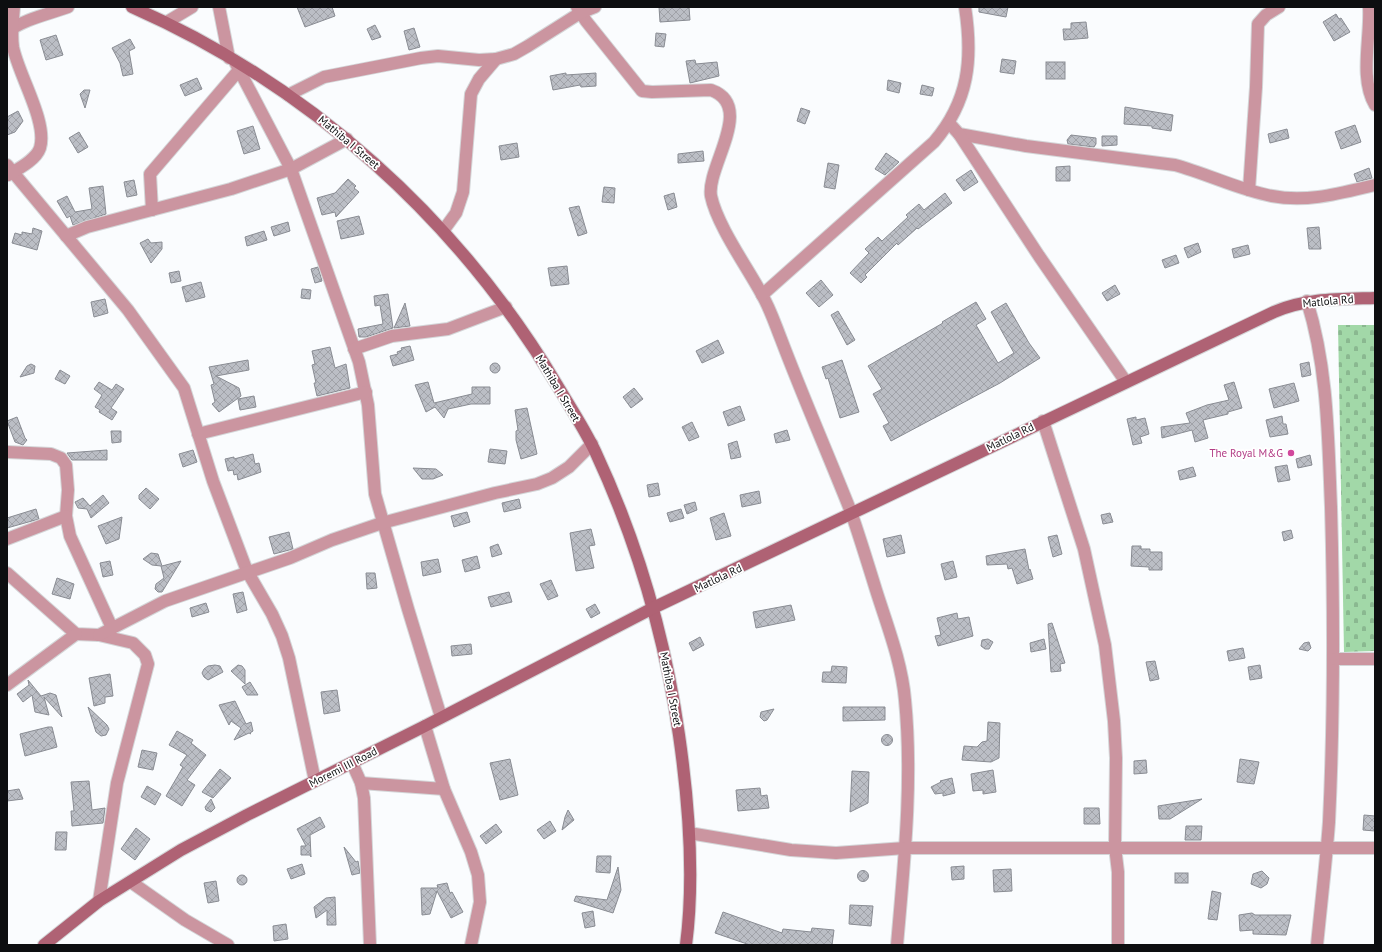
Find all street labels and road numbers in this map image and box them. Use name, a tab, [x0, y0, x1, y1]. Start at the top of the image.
street label: Mathiba I Street	[316, 112, 383, 172]
street label: Matlola Rd	[1302, 292, 1354, 310]
street label: Mathiba I Street	[533, 352, 584, 424]
street label: Matlola Rd	[984, 419, 1036, 454]
street label: Matlola Rd	[692, 561, 744, 595]
street label: Mathiba I Street	[657, 651, 685, 728]
street label: Moremi III Road	[307, 744, 379, 790]

